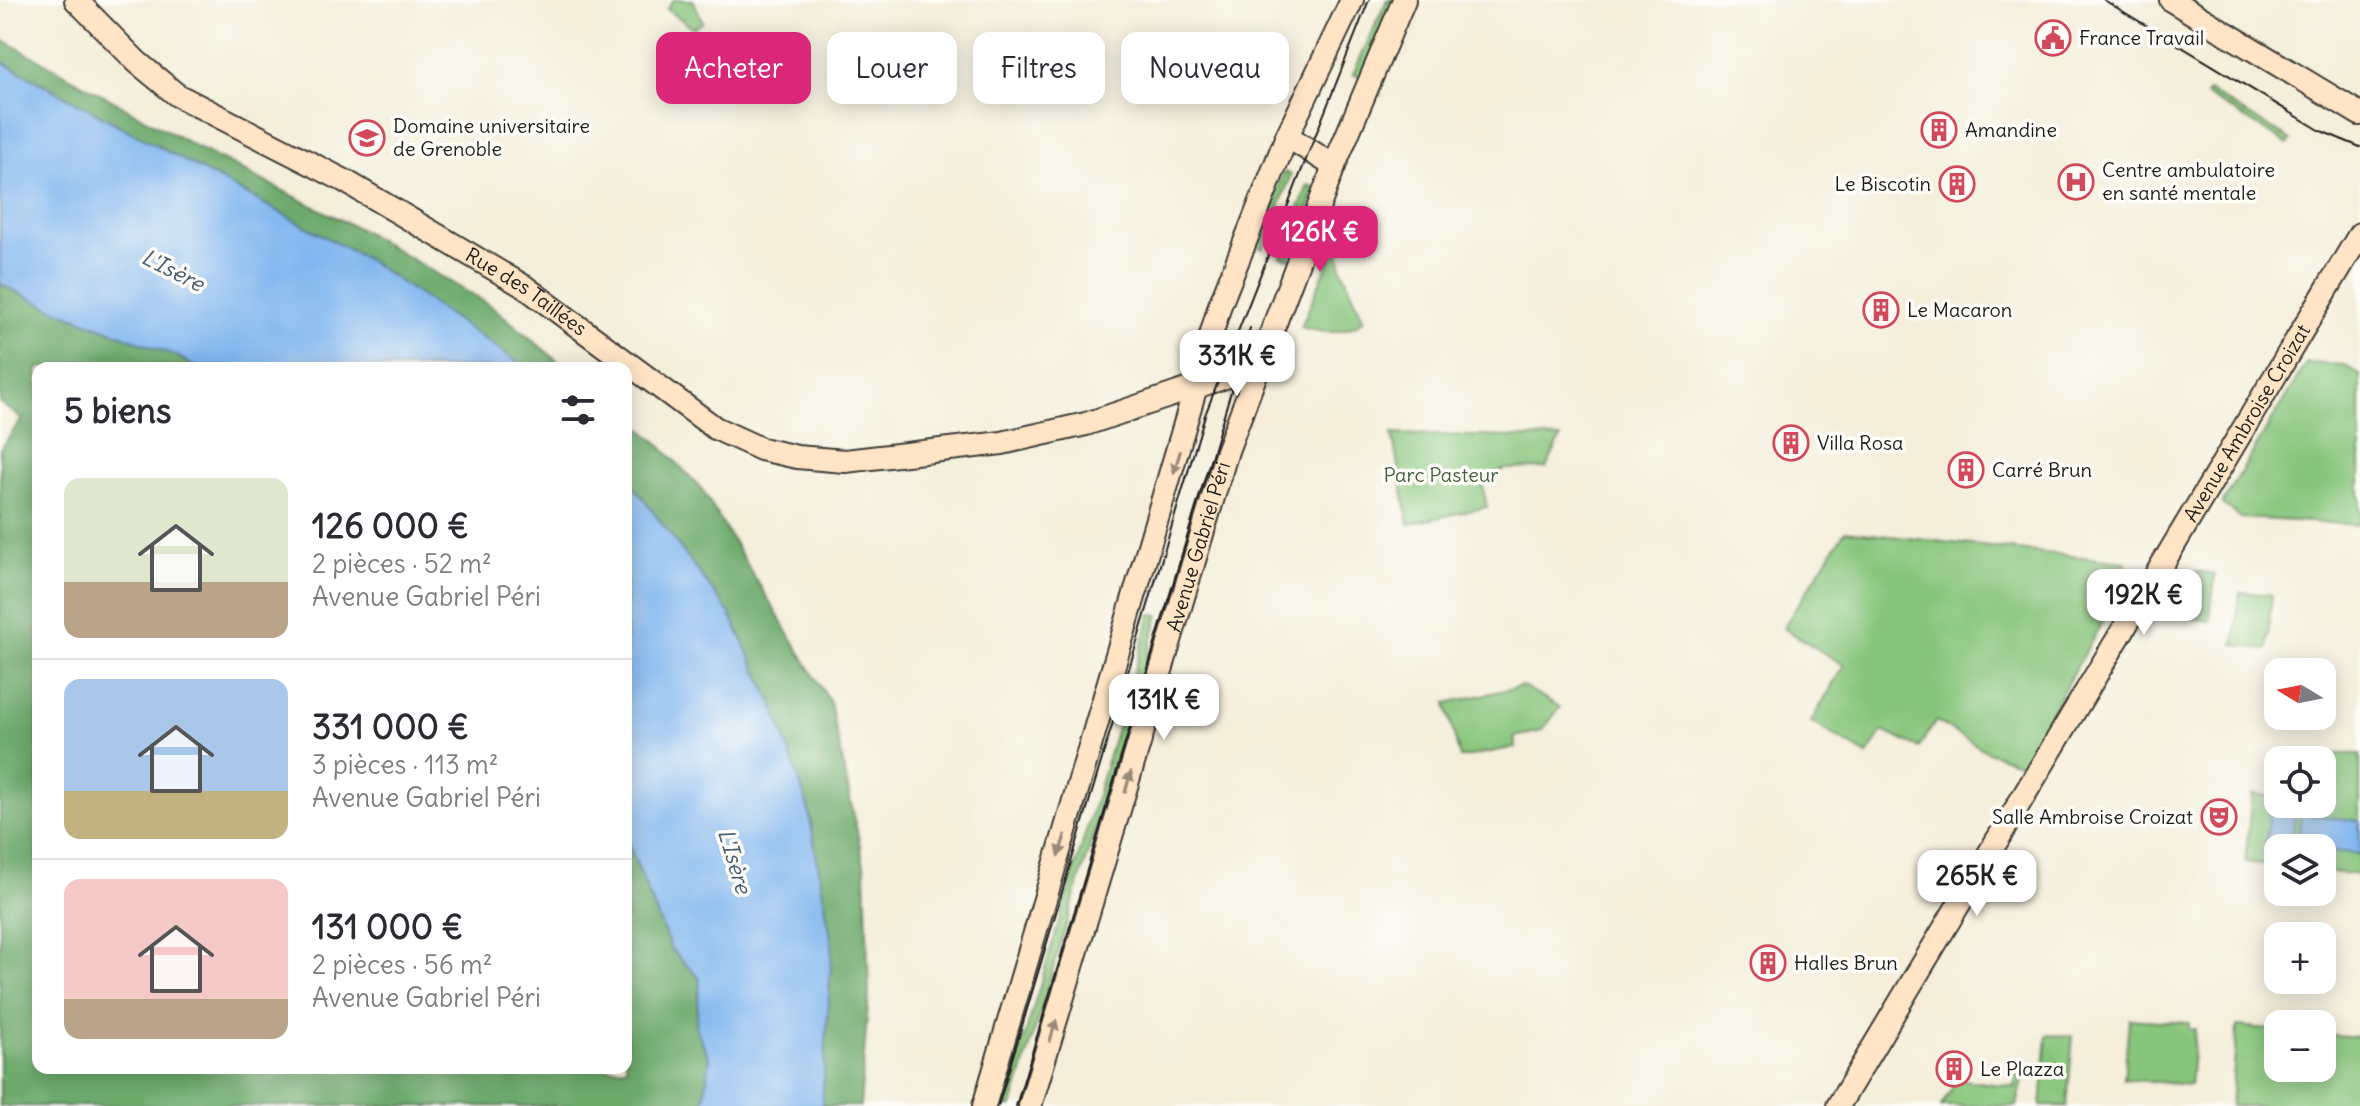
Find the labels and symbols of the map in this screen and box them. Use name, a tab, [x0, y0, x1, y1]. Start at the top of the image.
public building icon: France Travail	[2034, 19, 2072, 57]
place label: France Travail	[2079, 25, 2204, 50]
building icon: Amandine	[1920, 111, 1958, 149]
place label: Domaine universitaire de Grenoble	[393, 113, 590, 161]
place label: Amandine	[1965, 117, 2057, 142]
school or university icon: Domaine universitaire de Grenoble	[348, 119, 386, 157]
place label: Centre ambulatoire en santé mentale	[2102, 157, 2275, 205]
hospital icon: Centre ambulatoire en santé mentale	[2057, 163, 2095, 201]
building icon: Le Biscotin	[1938, 165, 1976, 203]
place label: Le Biscotin	[1835, 171, 1931, 196]
pin: 126K €	[1255, 206, 1385, 274]
street label: Rue des Taillées	[461, 242, 592, 341]
water label: L'Isère	[137, 243, 211, 298]
building icon: Le Macaron	[1862, 291, 1900, 329]
place label: Le Macaron	[1907, 297, 2012, 322]
street label: Avenue Ambroise Croizat	[2178, 319, 2315, 526]
pin: 331K €	[1172, 330, 1302, 398]
building icon: Villa Rosa	[1772, 424, 1810, 462]
place label: Villa Rosa	[1817, 430, 1903, 455]
one-way arrow	[1170, 450, 1183, 474]
building icon: Carré Brun	[1947, 451, 1985, 489]
place label: Carré Brun	[1992, 457, 2092, 482]
street label: Avenue Gabriel Péri	[1160, 459, 1235, 635]
park label: Parc Pasteur	[1383, 462, 1499, 487]
pin: 192K €	[2079, 569, 2209, 637]
north arrow	[2264, 658, 2336, 730]
pin: 131K €	[1099, 674, 1229, 742]
one-way arrow	[1122, 770, 1135, 794]
theatre icon: Salle Ambroise Croizat	[2200, 798, 2238, 836]
place label: Salle Ambroise Croizat	[1992, 804, 2193, 829]
water label: L'Isère	[712, 825, 759, 899]
one-way arrow	[1055, 833, 1068, 857]
pin: 265K €	[1912, 850, 2042, 918]
building icon: Halles Brun	[1749, 944, 1787, 982]
place label: Halles Brun	[1794, 950, 1898, 975]
one-way arrow	[1047, 1019, 1060, 1043]
building icon: Le Plazza	[1935, 1050, 1973, 1088]
place label: Le Plazza	[1980, 1056, 2064, 1081]

